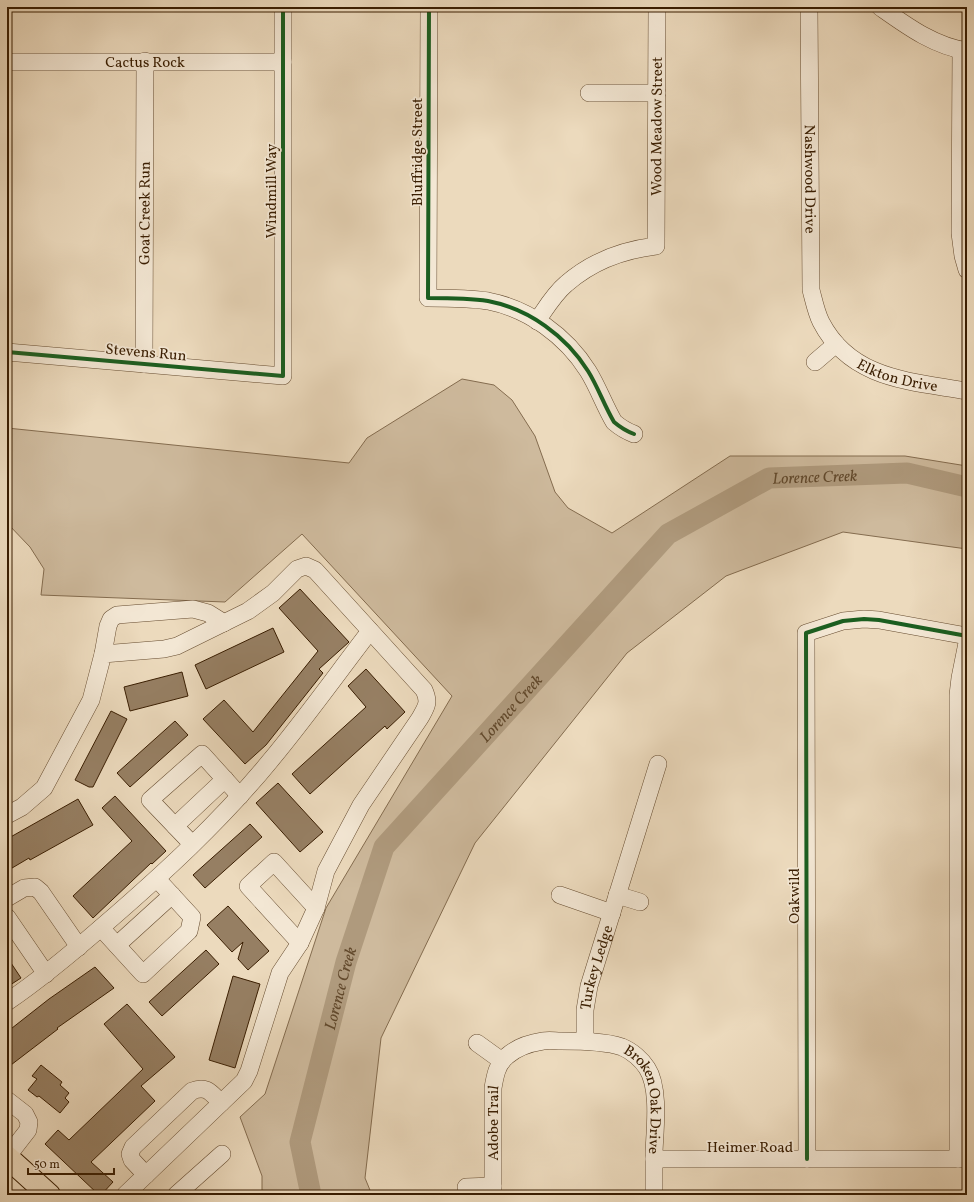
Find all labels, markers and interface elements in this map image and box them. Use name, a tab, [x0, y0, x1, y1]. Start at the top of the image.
street label: Cactus Rock	[105, 53, 185, 74]
street label: Wood Meadow Street	[647, 57, 669, 196]
street label: Bluffridge Street	[408, 98, 429, 206]
street label: Nashwood Drive	[798, 124, 820, 234]
street label: Windmill Way	[262, 144, 283, 238]
street label: Goat Creek Run	[135, 161, 157, 265]
street label: Stevens Run	[104, 339, 187, 368]
street label: Elkton Drive	[852, 355, 939, 398]
water label: Lorence Creek	[772, 466, 858, 491]
water label: Lorence Creek	[475, 670, 549, 748]
street label: Oakwild	[785, 868, 806, 924]
street label: Turkey Ledge	[576, 923, 619, 1012]
water label: Lorence Creek	[320, 944, 363, 1033]
street label: Broken Oak Drive	[619, 1041, 665, 1155]
street label: Adobe Trail	[484, 1084, 505, 1161]
street label: Heimer Road	[707, 1138, 793, 1159]
scale bar	[28, 1150, 114, 1176]
text: 50 m	[34, 1157, 60, 1173]

